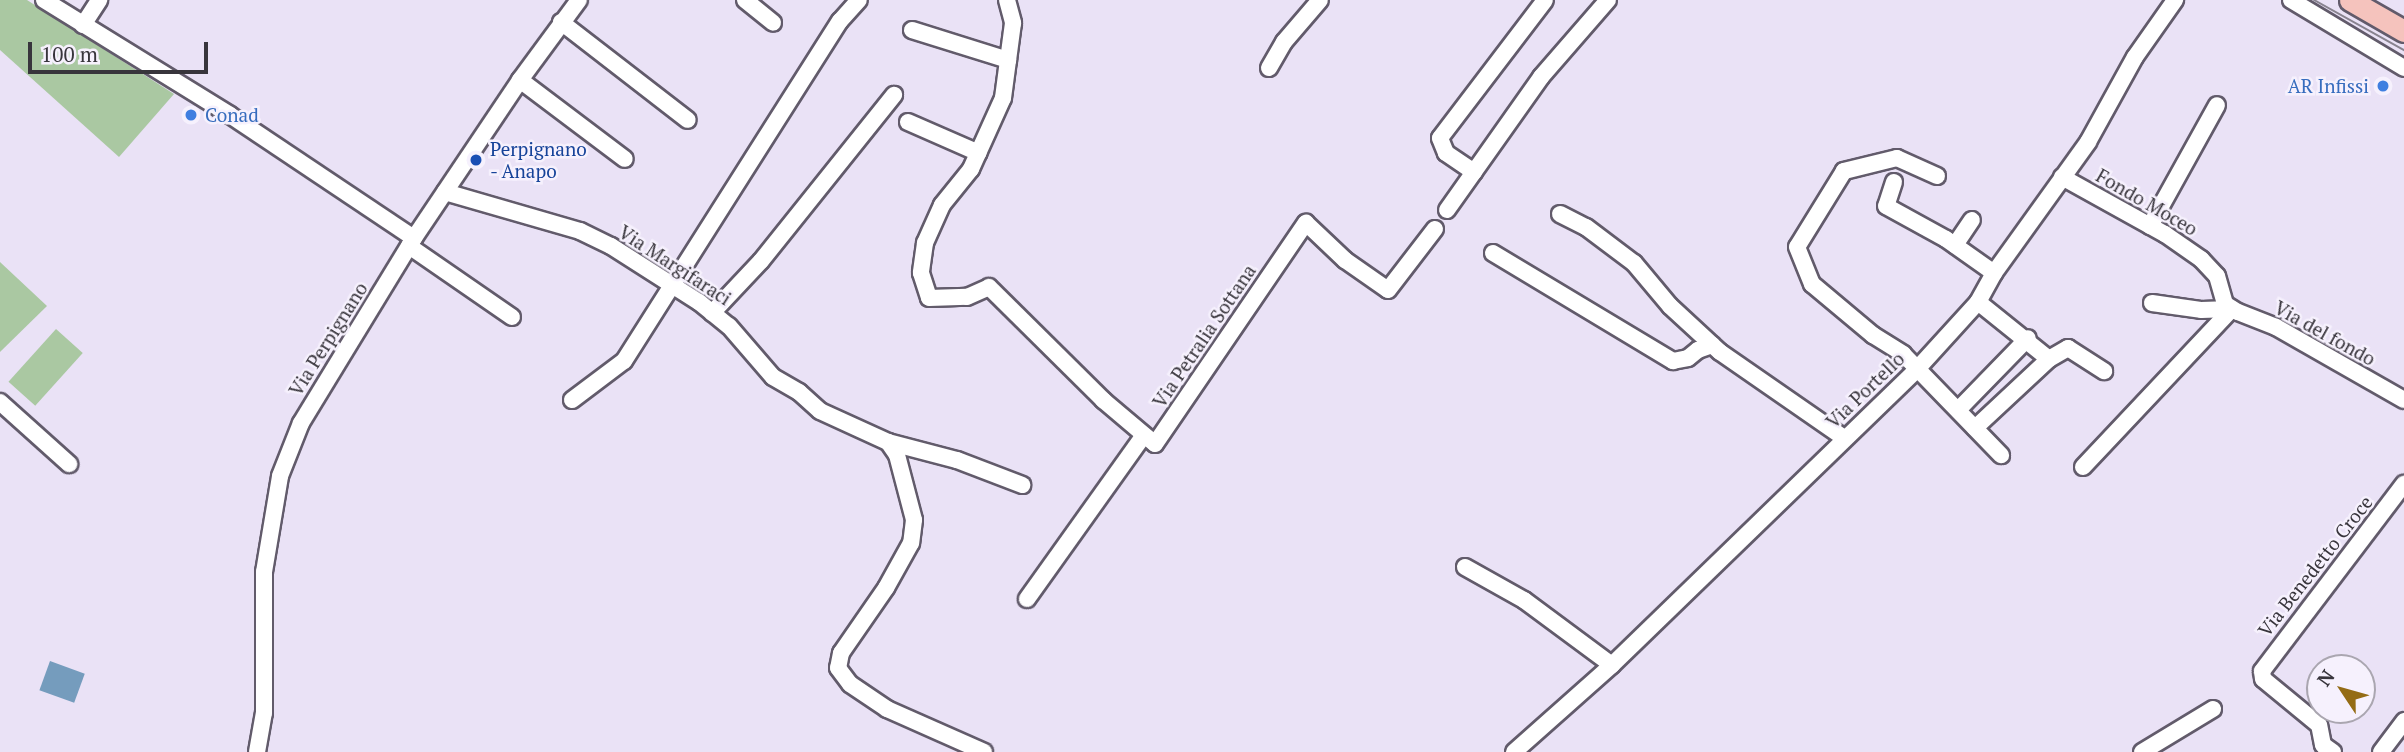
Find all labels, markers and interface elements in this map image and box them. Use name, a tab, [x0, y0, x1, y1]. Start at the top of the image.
scale bar	[32, 28, 212, 72]
text: 100 m	[41, 40, 98, 68]
place label: AR Infissi	[2288, 75, 2369, 97]
marker: AR Infissi	[2375, 78, 2391, 94]
place label: Conad	[205, 104, 259, 126]
marker: Conad	[183, 107, 199, 123]
place label: Perpignano - Anapo	[490, 138, 587, 182]
marker: Perpignano - Anapo	[468, 152, 484, 168]
street label: Fondo Moceo	[2092, 164, 2202, 240]
street label: Via Margifaraci	[614, 220, 736, 310]
street label: Via Petralia Sottana	[1148, 260, 1260, 412]
street label: Via Perpignano	[284, 278, 372, 400]
street label: Via del fondo	[2270, 296, 2380, 370]
street label: Via Portello	[1821, 347, 1909, 433]
street label: Via Benedetto Croce	[2253, 491, 2377, 641]
north arrow	[2306, 654, 2376, 724]
text: N	[2311, 664, 2340, 691]

